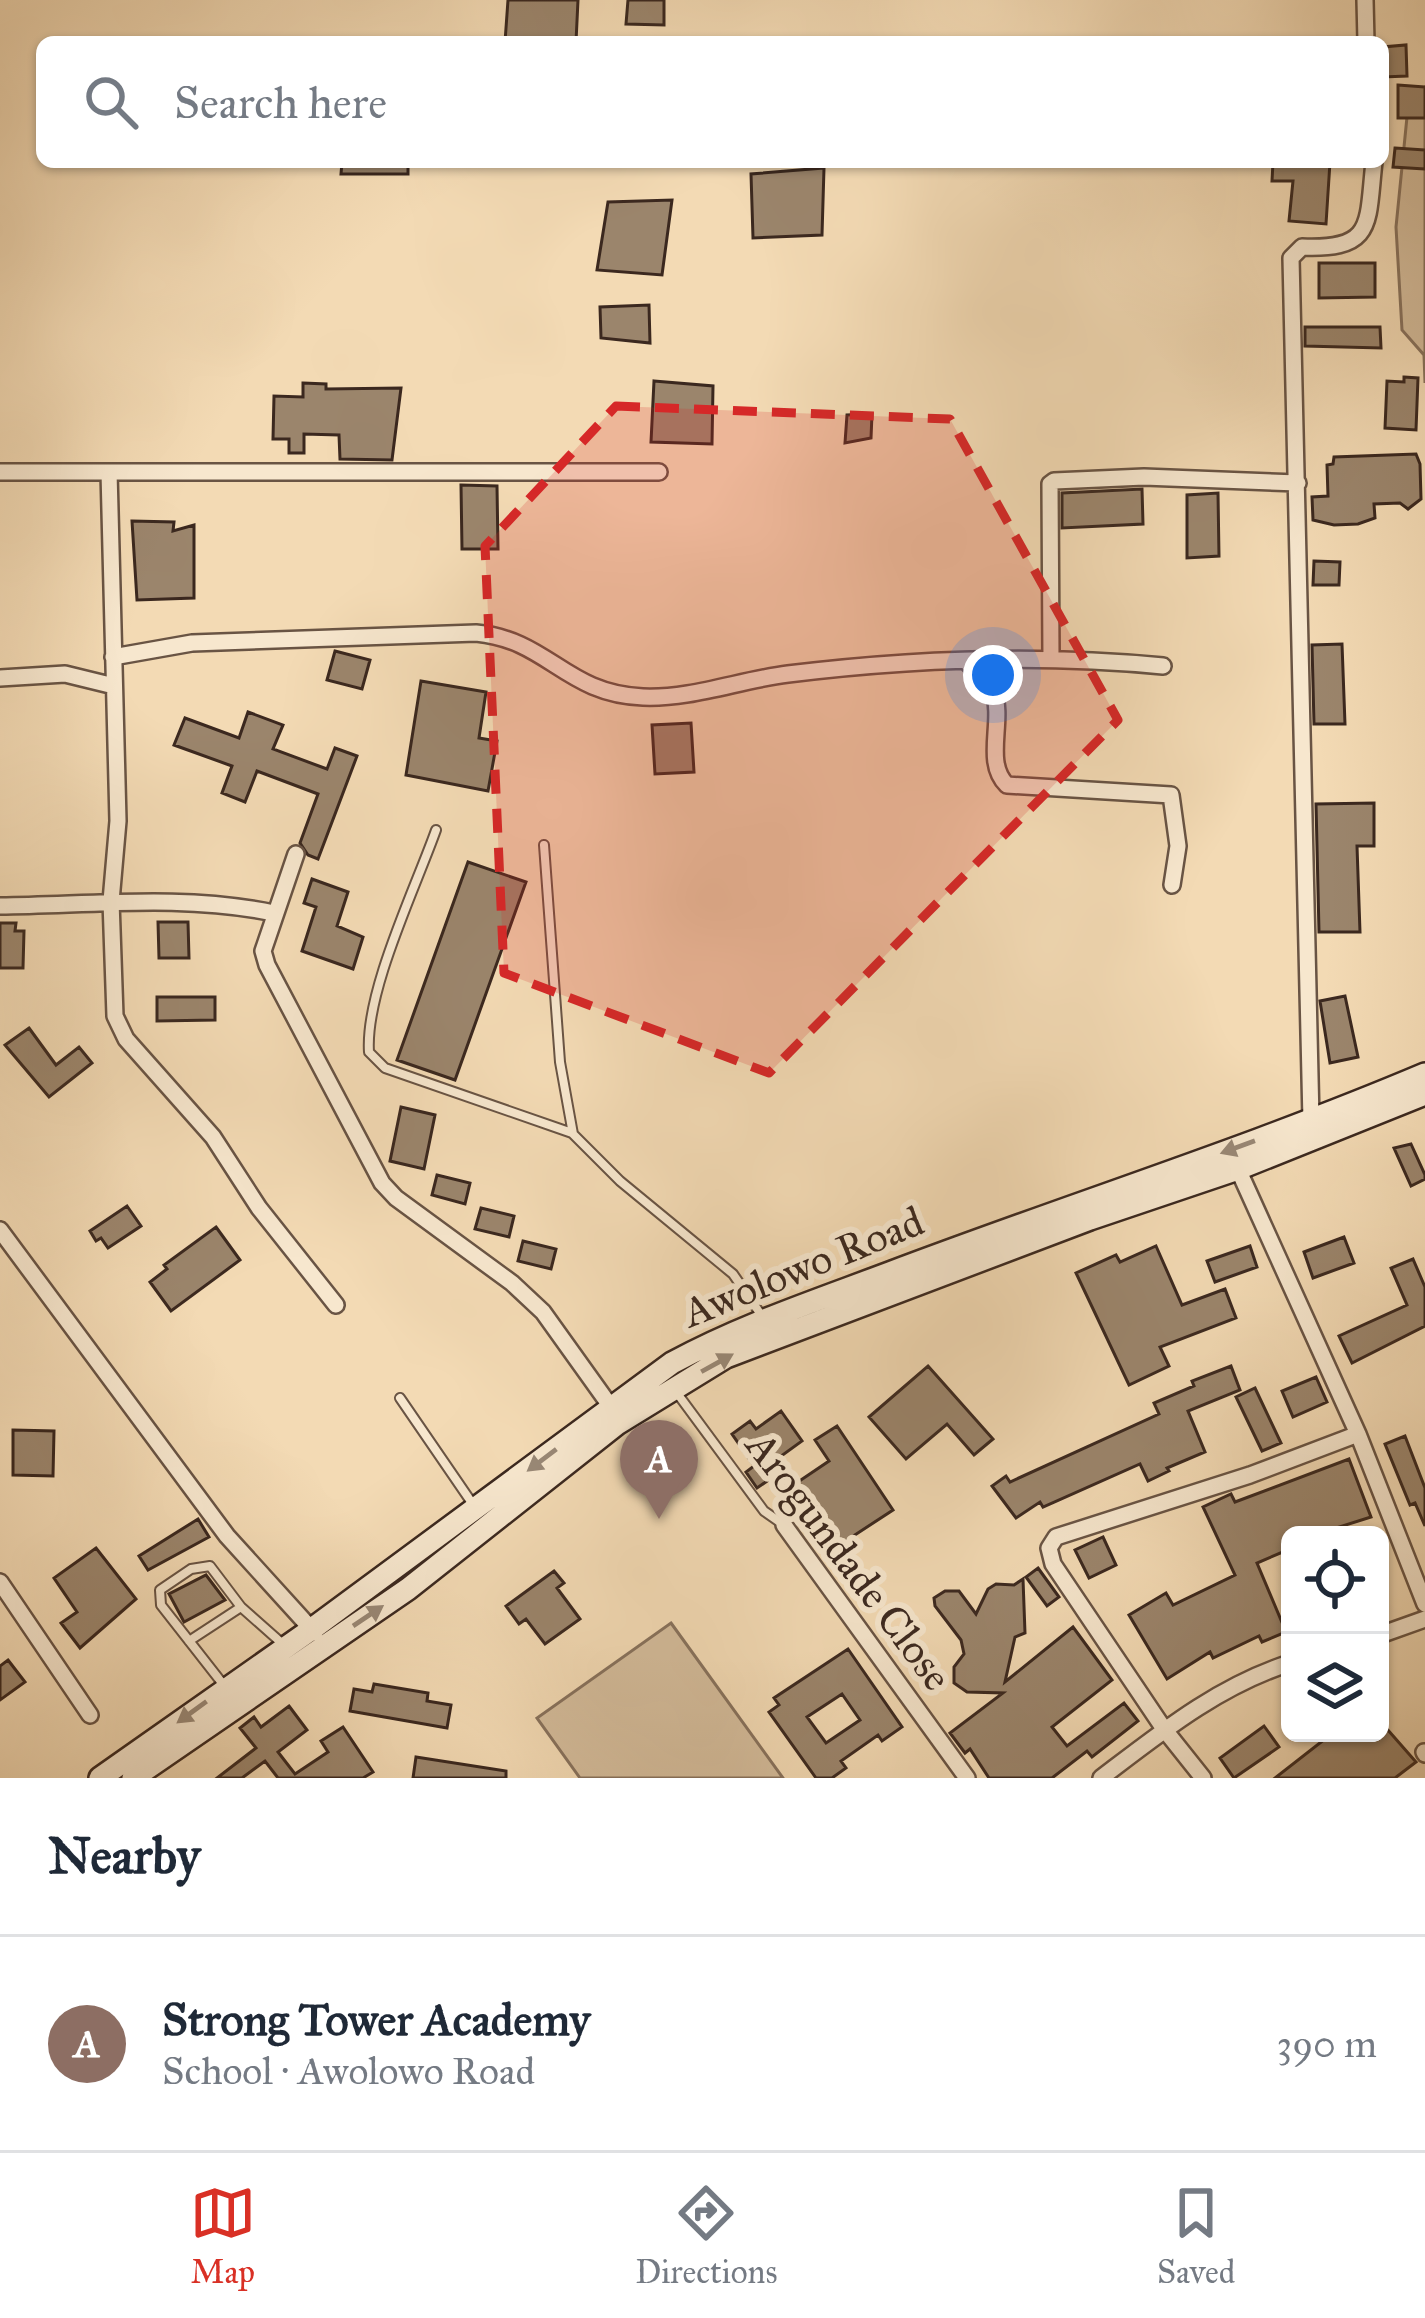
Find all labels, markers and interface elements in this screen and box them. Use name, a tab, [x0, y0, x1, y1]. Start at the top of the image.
search box	[36, 36, 1389, 168]
icon: search	[78, 69, 144, 135]
text: Search here	[174, 75, 387, 130]
your location	[963, 645, 1023, 705]
one-way arrow	[1219, 1139, 1255, 1157]
street label: Awolowo Road	[673, 1195, 931, 1340]
one-way arrow	[699, 1353, 734, 1374]
pin: A	[620, 1420, 698, 1519]
street label: Arogundade Close	[733, 1420, 963, 1701]
one-way arrow	[526, 1447, 558, 1471]
map controls	[1281, 1526, 1389, 1742]
button: locate	[1281, 1526, 1389, 1634]
one-way arrow	[351, 1605, 384, 1628]
button: layers	[1281, 1634, 1389, 1742]
one-way arrow	[176, 1700, 208, 1724]
text: Nearby	[48, 1825, 200, 1887]
text: Strong Tower Academy	[162, 1992, 590, 2047]
text: A	[74, 2020, 100, 2068]
text: 390 m	[1277, 2020, 1377, 2068]
text: School · Awolowo Road	[162, 2047, 535, 2095]
tab: Map	[190, 2180, 256, 2292]
tab: Directions	[635, 2180, 777, 2292]
tab: Saved	[1157, 2180, 1235, 2292]

